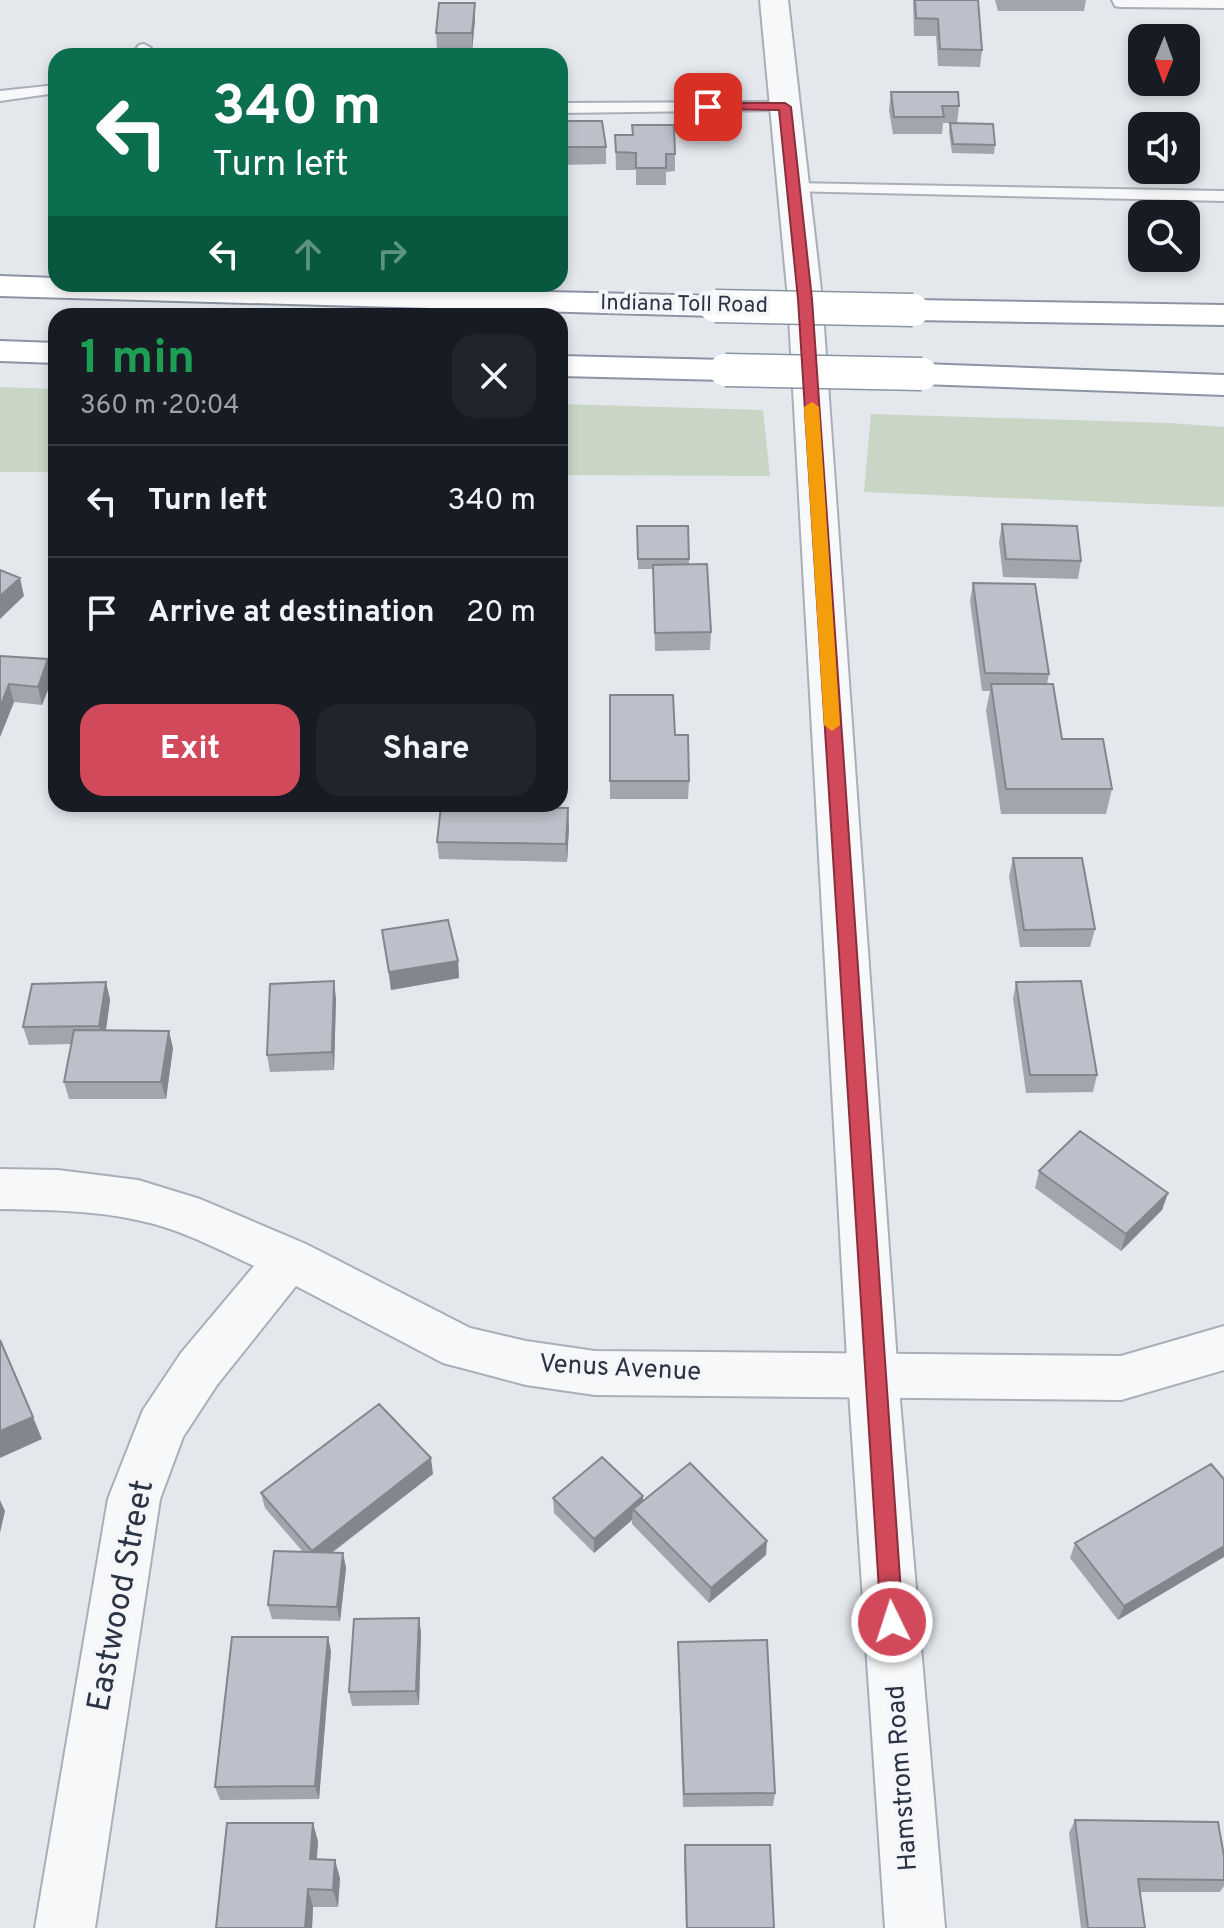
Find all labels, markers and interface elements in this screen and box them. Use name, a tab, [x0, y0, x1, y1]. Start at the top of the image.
north arrow	[1128, 24, 1200, 96]
map controls	[1128, 24, 1200, 272]
pin	[674, 73, 742, 141]
text: 340 m	[212, 74, 381, 144]
icon: left	[80, 80, 184, 184]
icon: arrive	[686, 85, 730, 129]
button: sound	[1128, 112, 1200, 184]
text: Turn left	[212, 143, 349, 189]
button: search	[1128, 200, 1200, 272]
icon: left	[202, 232, 246, 276]
icon: ahead	[286, 232, 330, 276]
icon: right	[370, 232, 414, 276]
street label: Indiana Toll Road	[600, 290, 768, 320]
text: 1 min	[80, 330, 195, 390]
button: close	[452, 334, 536, 418]
text: 360 m · 20:04	[80, 390, 240, 423]
icon: left	[80, 479, 124, 523]
text: Turn left	[148, 483, 268, 520]
text: 340 m	[448, 483, 536, 520]
icon: arrive	[80, 591, 124, 635]
text: Arrive at destination	[148, 595, 434, 632]
text: 20 m	[466, 595, 536, 632]
button: Exit	[80, 704, 300, 796]
button: Share	[316, 704, 536, 796]
street label: Venus Avenue	[538, 1348, 702, 1390]
street label: Eastwood Street	[80, 1477, 164, 1715]
position arrow	[850, 1580, 934, 1664]
street label: Hamstrom Road	[880, 1684, 926, 1872]

